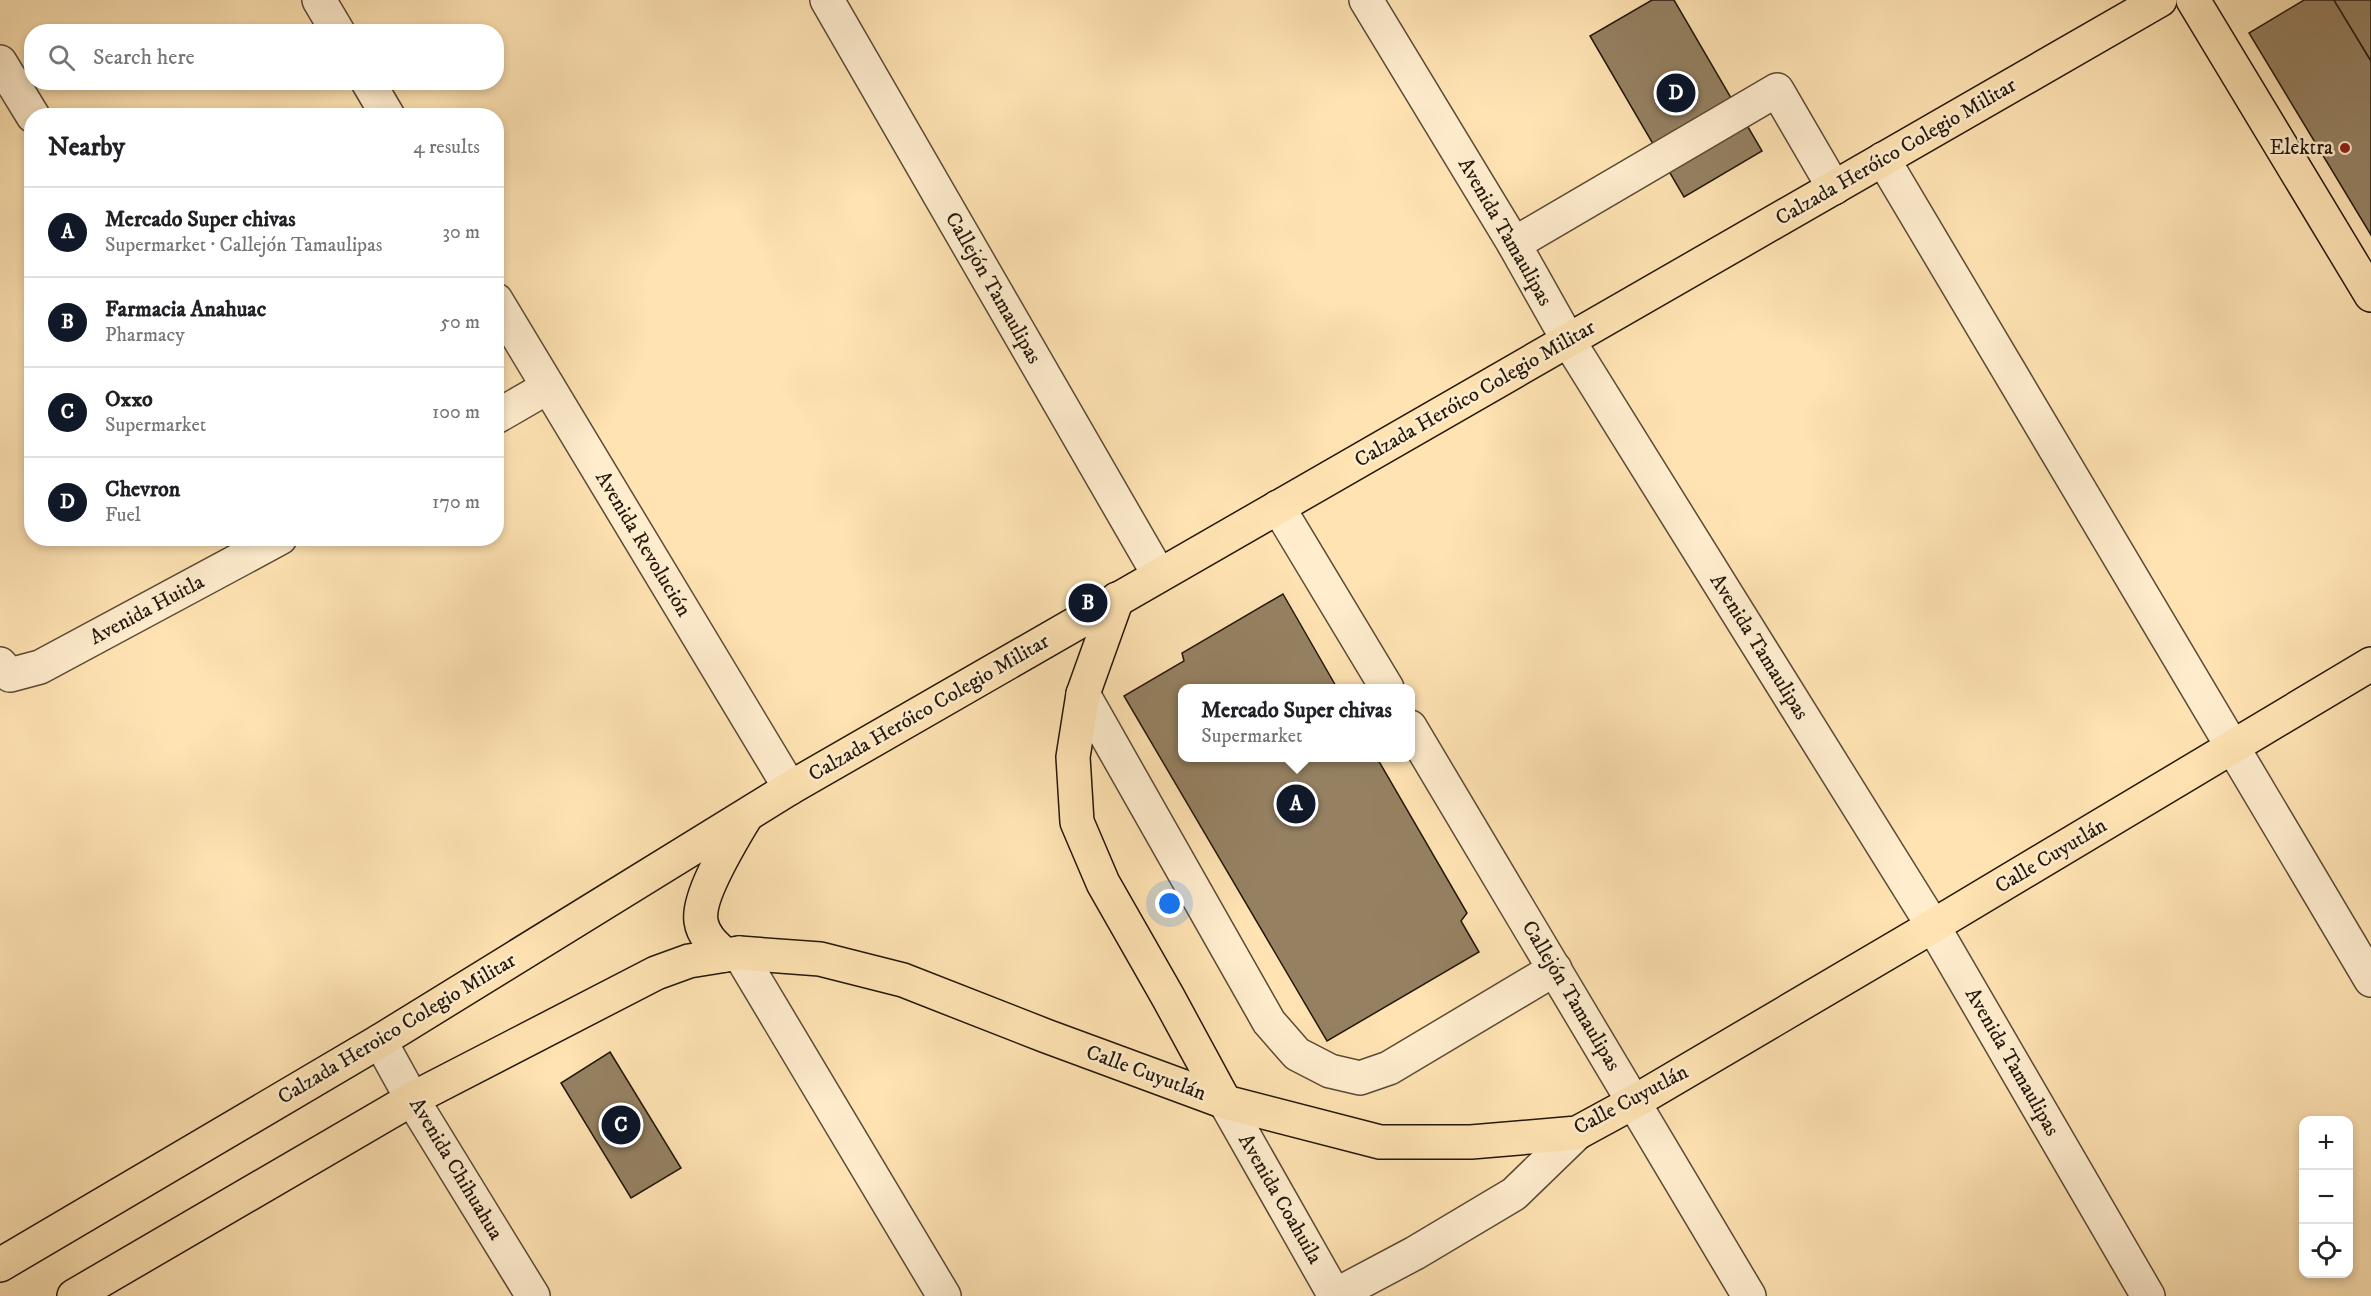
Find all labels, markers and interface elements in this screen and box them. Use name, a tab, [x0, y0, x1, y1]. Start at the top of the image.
search box	[24, 24, 504, 90]
icon: search	[45, 41, 78, 74]
text: Search here	[93, 44, 195, 71]
pin: D	[1656, 70, 1696, 116]
street label: Calzada Heróico Colegio Militar	[1771, 72, 2021, 232]
text: Nearby	[48, 131, 125, 164]
text: 4 results	[413, 135, 480, 160]
place label: Elektra	[2269, 135, 2333, 161]
marker: Elektra	[2338, 141, 2352, 155]
street label: Avenida Tamaulipas	[1452, 153, 1558, 311]
text: Mercado Super chivas	[105, 206, 296, 233]
street label: Callejón Tamaulipas	[939, 208, 1047, 368]
text: A	[61, 220, 74, 245]
text: 30 m	[442, 220, 480, 245]
text: Supermarket · Callejón Tamaulipas	[105, 233, 382, 258]
text: Farmacia Anahuac	[105, 296, 266, 323]
text: B	[61, 310, 74, 335]
text: 50 m	[440, 310, 480, 335]
street label: Calzada Heróico Colegio Militar	[1350, 314, 1600, 474]
text: Pharmacy	[105, 323, 185, 348]
text: Oxxo	[105, 386, 153, 413]
text: C	[61, 400, 74, 425]
text: 100 m	[432, 400, 480, 425]
text: Supermarket	[105, 413, 206, 438]
street label: Avenida Revolución	[589, 467, 697, 621]
text: Chevron	[105, 476, 180, 503]
text: D	[60, 490, 75, 515]
text: 170 m	[432, 490, 480, 515]
text: Fuel	[105, 503, 141, 528]
street label: Avenida Huitla	[85, 569, 209, 651]
street label: Avenida Tamaulipas	[1704, 569, 1814, 725]
pin: B	[1068, 580, 1108, 626]
street label: Calzada Heróico Colegio Militar	[804, 628, 1054, 788]
popup	[1178, 684, 1415, 762]
text: Mercado Super chivas	[1201, 697, 1392, 724]
text: Supermarket	[1201, 724, 1302, 749]
pin: A	[1276, 782, 1316, 826]
street label: Calle Cuyutlán	[1990, 812, 2112, 900]
your location	[1155, 889, 1184, 918]
street label: Callejón Tamaulipas	[1516, 916, 1626, 1076]
street label: Calzada Heroico Colegio Militar	[273, 947, 521, 1111]
street label: Avenida Tamaulipas	[1959, 983, 2065, 1141]
street label: Calle Cuyutlán	[1082, 1039, 1210, 1107]
street label: Calle Cuyutlán	[1569, 1059, 1693, 1141]
street label: Avenida Chihuahua	[403, 1093, 509, 1245]
pin: C	[602, 1102, 640, 1148]
map controls	[2299, 1116, 2353, 1278]
button: +	[2299, 1116, 2353, 1170]
street label: Avenida Coahuila	[1232, 1129, 1328, 1269]
button: −	[2299, 1170, 2353, 1224]
button: locate	[2299, 1224, 2353, 1278]

